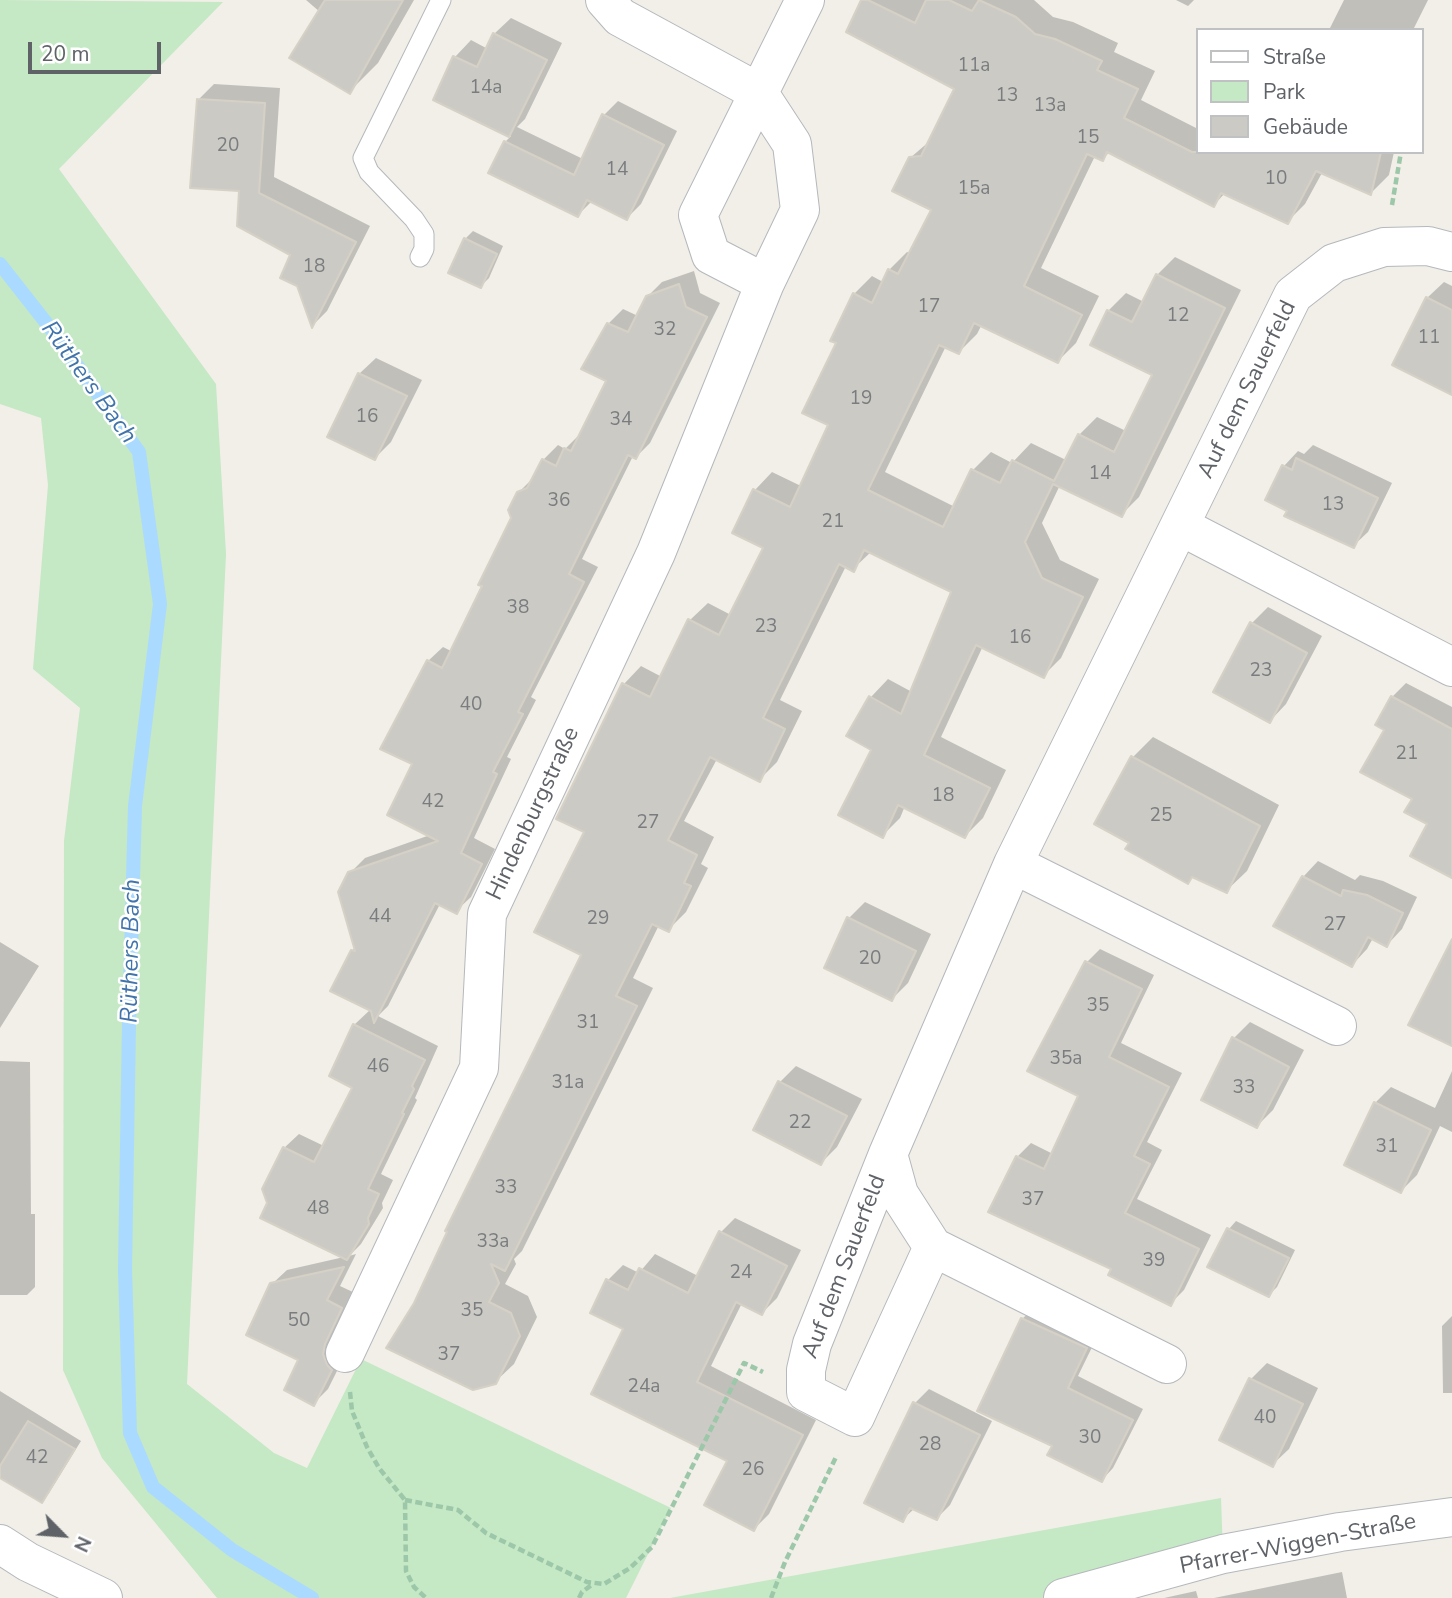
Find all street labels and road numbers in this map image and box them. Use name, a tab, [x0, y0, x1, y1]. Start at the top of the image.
street label: Auf dem Sauerfeld	[1193, 297, 1303, 483]
street label: Hindenburgstraße	[482, 723, 586, 905]
street label: Auf dem Sauerfeld	[797, 1171, 893, 1363]
street label: Pfarrer-Wiggen-Straße	[1177, 1509, 1419, 1581]

